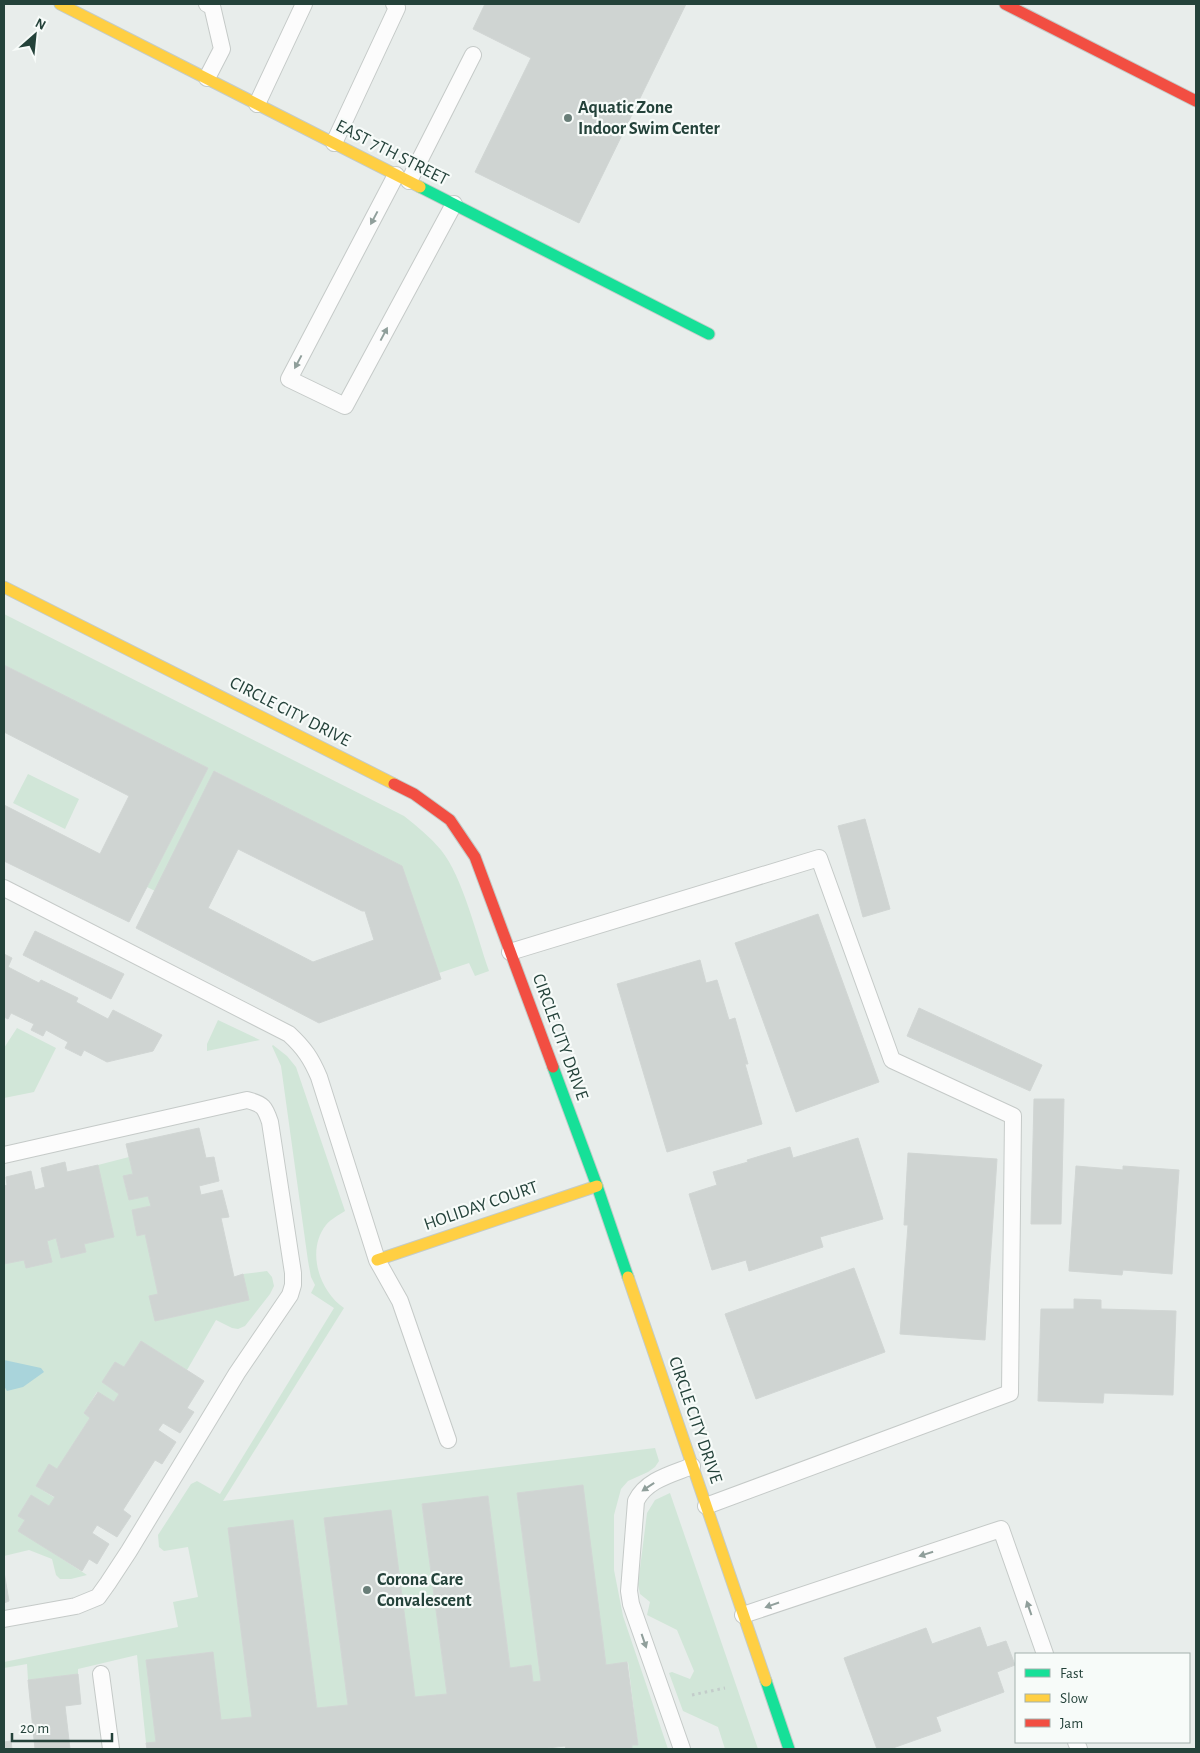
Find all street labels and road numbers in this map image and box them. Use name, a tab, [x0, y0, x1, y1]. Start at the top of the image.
street label: EAST 7TH STREET	[333, 117, 451, 189]
street label: CIRCLE CITY DRIVE	[227, 674, 353, 750]
street label: CIRCLE CITY DRIVE	[529, 972, 591, 1103]
street label: HOLIDAY COURT	[422, 1178, 541, 1234]
street label: CIRCLE CITY DRIVE	[665, 1354, 725, 1486]

